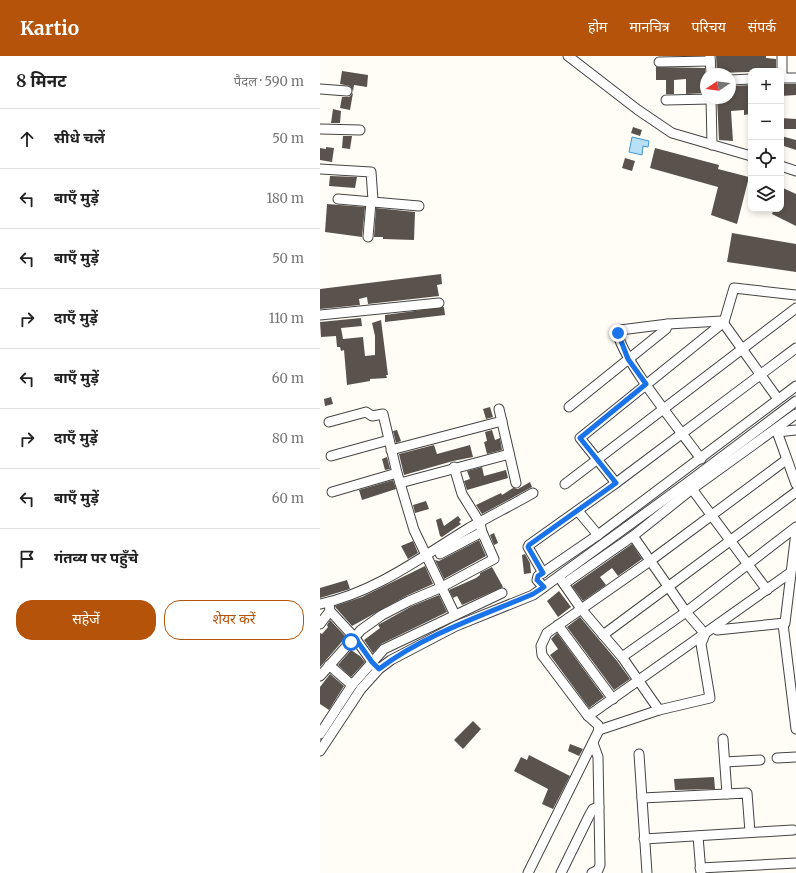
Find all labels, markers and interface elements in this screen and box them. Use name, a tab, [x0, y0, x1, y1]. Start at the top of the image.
text: Kartio	[20, 16, 79, 40]
text: होम	[588, 18, 607, 36]
text: मानचित्र	[629, 18, 670, 36]
text: परिचय	[692, 18, 726, 36]
text: संपर्क	[748, 18, 776, 36]
north arrow	[700, 68, 736, 104]
map controls	[748, 68, 784, 212]
button: +	[748, 68, 784, 104]
text: 8 मिनट	[16, 70, 66, 92]
text: पैदल · 590 m	[234, 73, 304, 90]
button: −	[748, 104, 784, 140]
icon: ahead	[16, 128, 38, 150]
text: सीधे चलें	[54, 128, 105, 147]
text: 50 m	[272, 130, 304, 147]
button: locate	[748, 140, 784, 176]
button: layers	[748, 176, 784, 212]
icon: left	[16, 188, 38, 210]
text: बाएँ मुड़ें	[54, 188, 99, 207]
text: 180 m	[266, 190, 304, 207]
icon: left	[16, 248, 38, 270]
text: बाएँ मुड़ें	[54, 248, 99, 267]
text: 50 m	[272, 250, 304, 267]
icon: right	[16, 308, 38, 330]
text: दाएँ मुड़ें	[54, 308, 98, 327]
text: 110 m	[269, 310, 304, 327]
route end	[609, 324, 627, 342]
icon: left	[16, 368, 38, 390]
text: बाएँ मुड़ें	[54, 368, 99, 387]
text: 60 m	[272, 370, 304, 387]
icon: right	[16, 428, 38, 450]
text: दाएँ मुड़ें	[54, 428, 98, 447]
text: 80 m	[272, 430, 304, 447]
icon: left	[16, 488, 38, 510]
text: बाएँ मुड़ें	[54, 488, 99, 507]
text: 60 m	[272, 490, 304, 507]
icon: arrive	[16, 548, 38, 570]
text: गंतव्य पर पहुँचे	[54, 548, 138, 567]
button: सहेजें	[16, 600, 156, 640]
button: शेयर करें	[164, 600, 304, 640]
route start	[342, 633, 360, 651]

